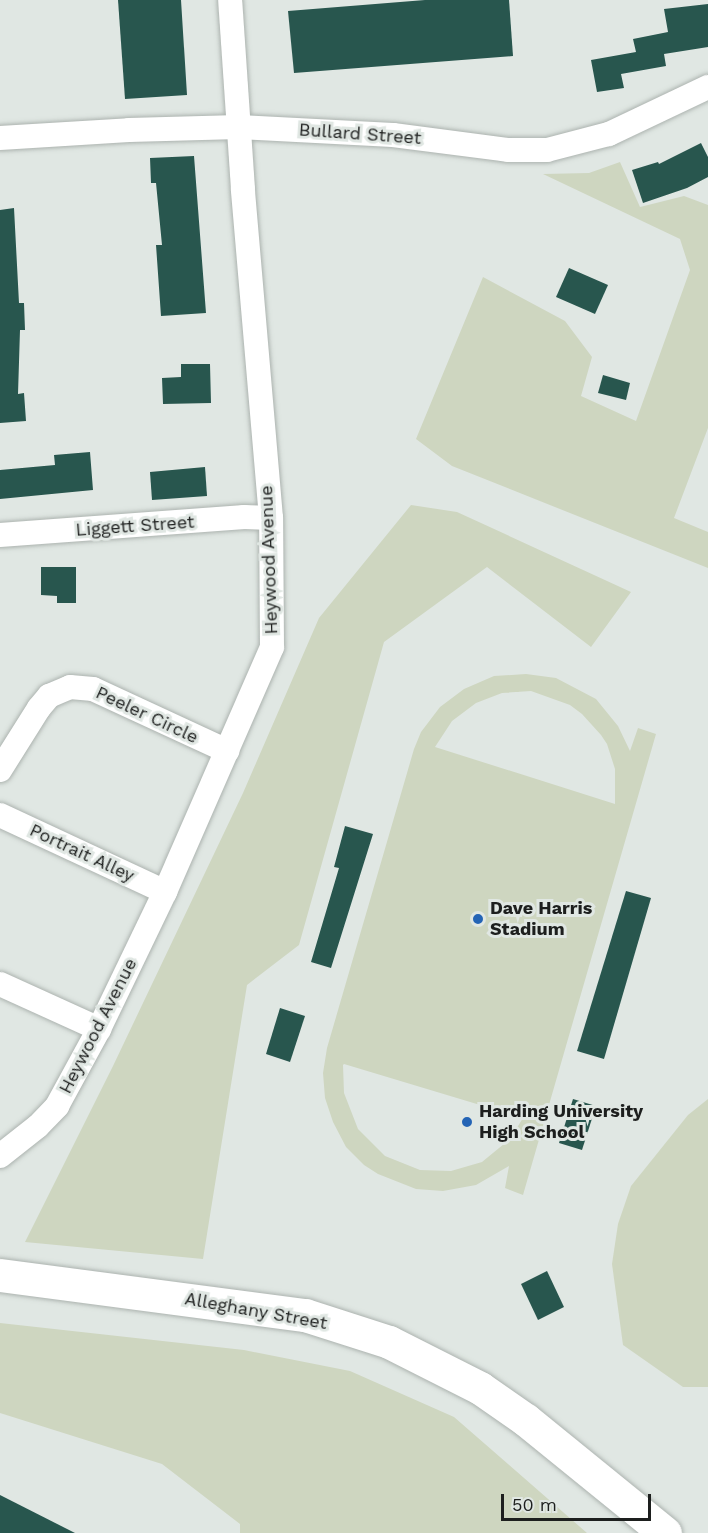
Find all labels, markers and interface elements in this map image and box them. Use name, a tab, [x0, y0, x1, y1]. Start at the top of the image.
street label: Bullard Street	[298, 119, 422, 149]
street label: Heywood Avenue	[256, 485, 282, 635]
street label: Liggett Street	[75, 511, 195, 541]
street label: Peeler Circle	[92, 682, 202, 748]
street label: Portrait Alley	[26, 819, 138, 887]
place label: Dave Harris Stadium	[490, 898, 592, 940]
marker: Dave Harris Stadium	[471, 912, 485, 926]
street label: Heywood Avenue	[54, 954, 142, 1098]
place label: Harding University High School	[479, 1101, 643, 1144]
marker: Harding University High School	[460, 1115, 474, 1129]
street label: Alleghany Street	[183, 1288, 329, 1334]
scale bar	[504, 1482, 654, 1520]
text: 50 m	[512, 1494, 557, 1515]

